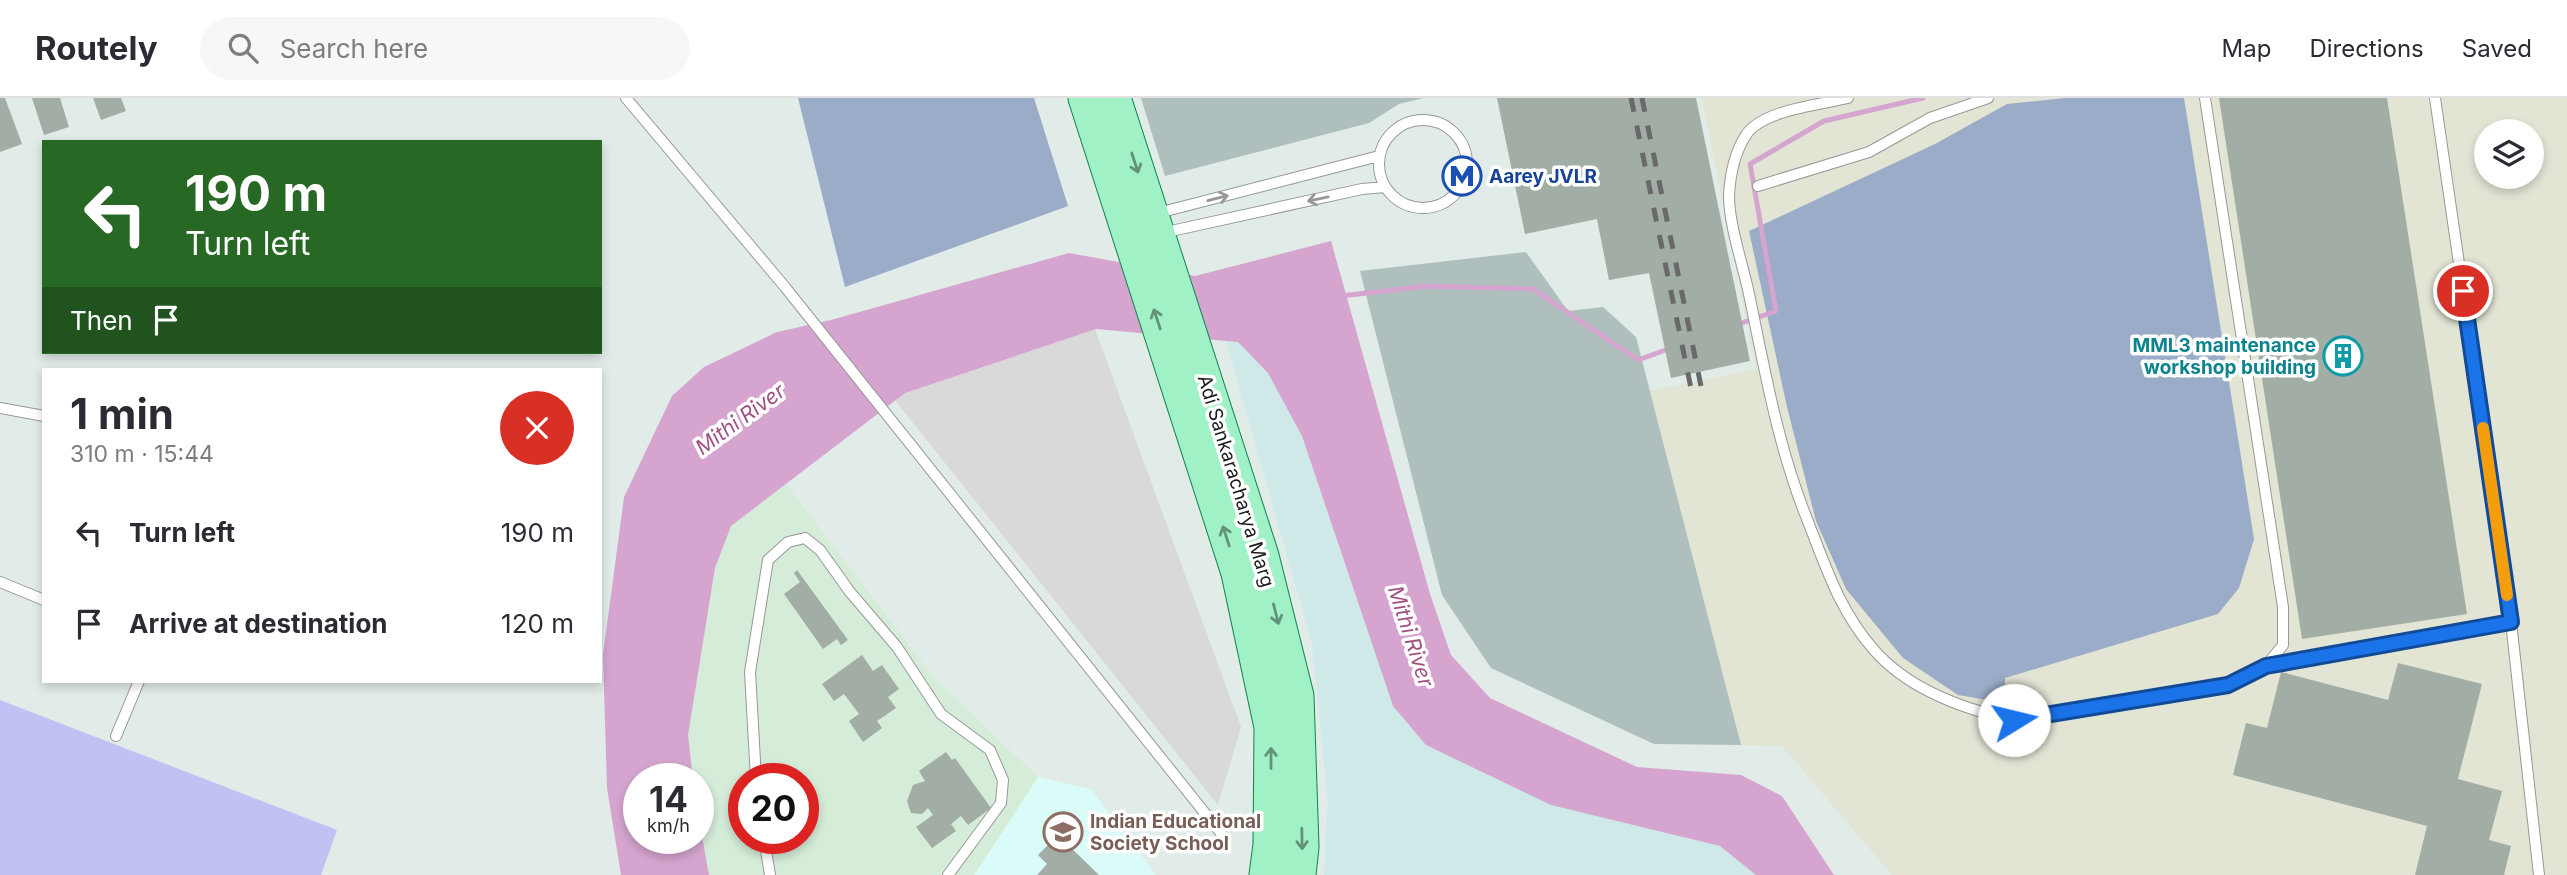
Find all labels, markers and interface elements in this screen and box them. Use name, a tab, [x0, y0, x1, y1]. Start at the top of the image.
search box	[200, 17, 690, 80]
text: Routely	[35, 28, 158, 68]
icon: search	[224, 29, 262, 67]
text: Search here	[280, 33, 428, 64]
text: Map	[2222, 34, 2271, 63]
text: Directions	[2309, 34, 2424, 63]
text: Saved	[2462, 34, 2532, 63]
map controls	[2474, 119, 2544, 189]
button: layers	[2474, 119, 2544, 189]
one-way arrow	[1129, 152, 1142, 174]
metro station icon: Aarey JVLR	[1441, 155, 1483, 197]
text: 190 m	[185, 164, 327, 223]
place label: Aarey JVLR	[1489, 165, 1597, 188]
icon: left	[70, 168, 161, 259]
one-way arrow	[1206, 191, 1229, 204]
one-way arrow	[1307, 193, 1330, 206]
text: Turn left	[185, 224, 310, 263]
pin	[2433, 261, 2493, 321]
icon: arrive	[2444, 272, 2482, 310]
icon: arrive	[147, 301, 185, 339]
text: Then	[70, 305, 133, 336]
one-way arrow	[1149, 309, 1162, 331]
place label: MML3 maintenance workshop building	[2132, 334, 2316, 379]
building icon: MML3 maintenance workshop building	[2322, 335, 2364, 377]
street label: Adi Sankaracharya Marg	[1193, 372, 1279, 590]
water label: Mithi River	[690, 378, 790, 460]
text: 1 min	[70, 388, 174, 439]
button: close	[500, 391, 574, 465]
text: 310 m · 15:44	[70, 440, 214, 468]
icon: left	[70, 514, 108, 552]
text: Turn left	[129, 517, 235, 548]
text: 190 m	[501, 517, 574, 548]
one-way arrow	[1219, 525, 1232, 547]
water label: Mithi River	[1383, 582, 1439, 691]
one-way arrow	[1270, 602, 1283, 625]
icon: arrive	[70, 605, 108, 643]
text: Arrive at destination	[129, 608, 388, 639]
text: 120 m	[501, 608, 574, 639]
position arrow	[1977, 683, 2051, 757]
one-way arrow	[1264, 747, 1278, 770]
speed limit sign: 20	[728, 763, 819, 854]
text: 14	[649, 778, 688, 820]
place label: Indian Educational Society School	[1090, 810, 1261, 855]
school or university icon: Indian Educational Society School	[1042, 811, 1084, 853]
text: km/h	[647, 815, 690, 836]
one-way arrow	[1295, 827, 1308, 850]

